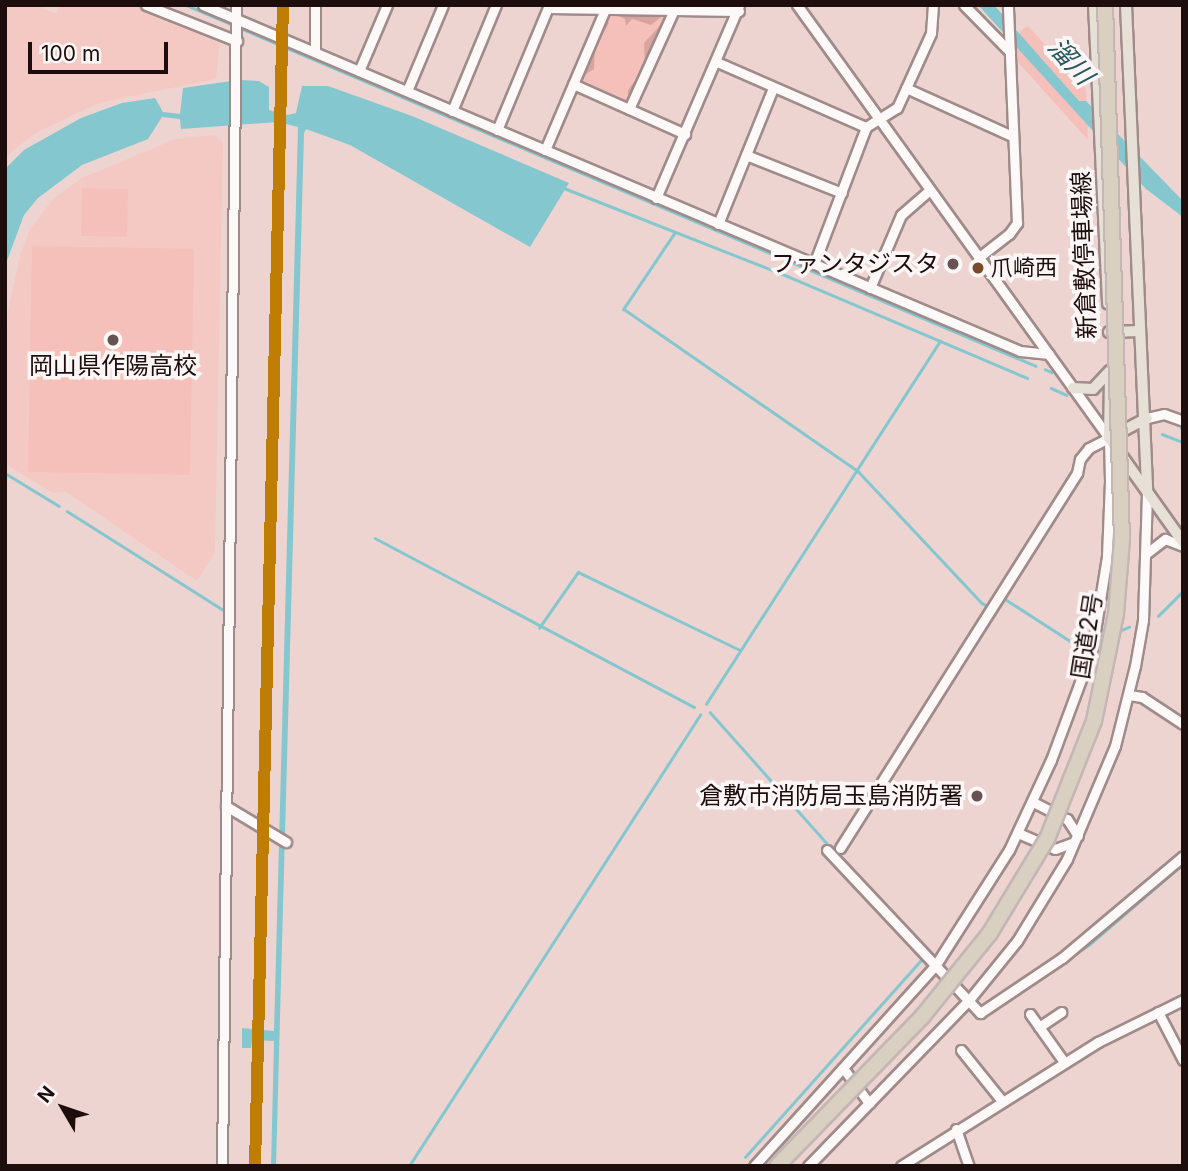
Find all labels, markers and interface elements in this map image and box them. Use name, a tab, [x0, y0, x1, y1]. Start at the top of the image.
scale bar	[32, 28, 172, 72]
water label: 溜川	[1042, 31, 1100, 91]
text: 100 m	[41, 41, 100, 66]
street label: 新倉敷停車場線	[1067, 171, 1101, 339]
place label: ファンタジスタ	[771, 250, 939, 278]
place label: 爪崎西	[991, 255, 1057, 281]
marker: ファンタジスタ	[945, 256, 961, 272]
marker: 爪崎西	[971, 261, 985, 275]
marker: 岡山県作陽高校	[105, 332, 121, 348]
place label: 岡山県作陽高校	[29, 352, 197, 380]
street label: 国道2号	[1066, 591, 1108, 681]
place label: 倉敷市消防局玉島消防署	[699, 782, 963, 810]
marker: 倉敷市消防局玉島消防署	[969, 788, 985, 804]
north arrow	[28, 1073, 98, 1143]
text: N	[33, 1082, 60, 1107]

